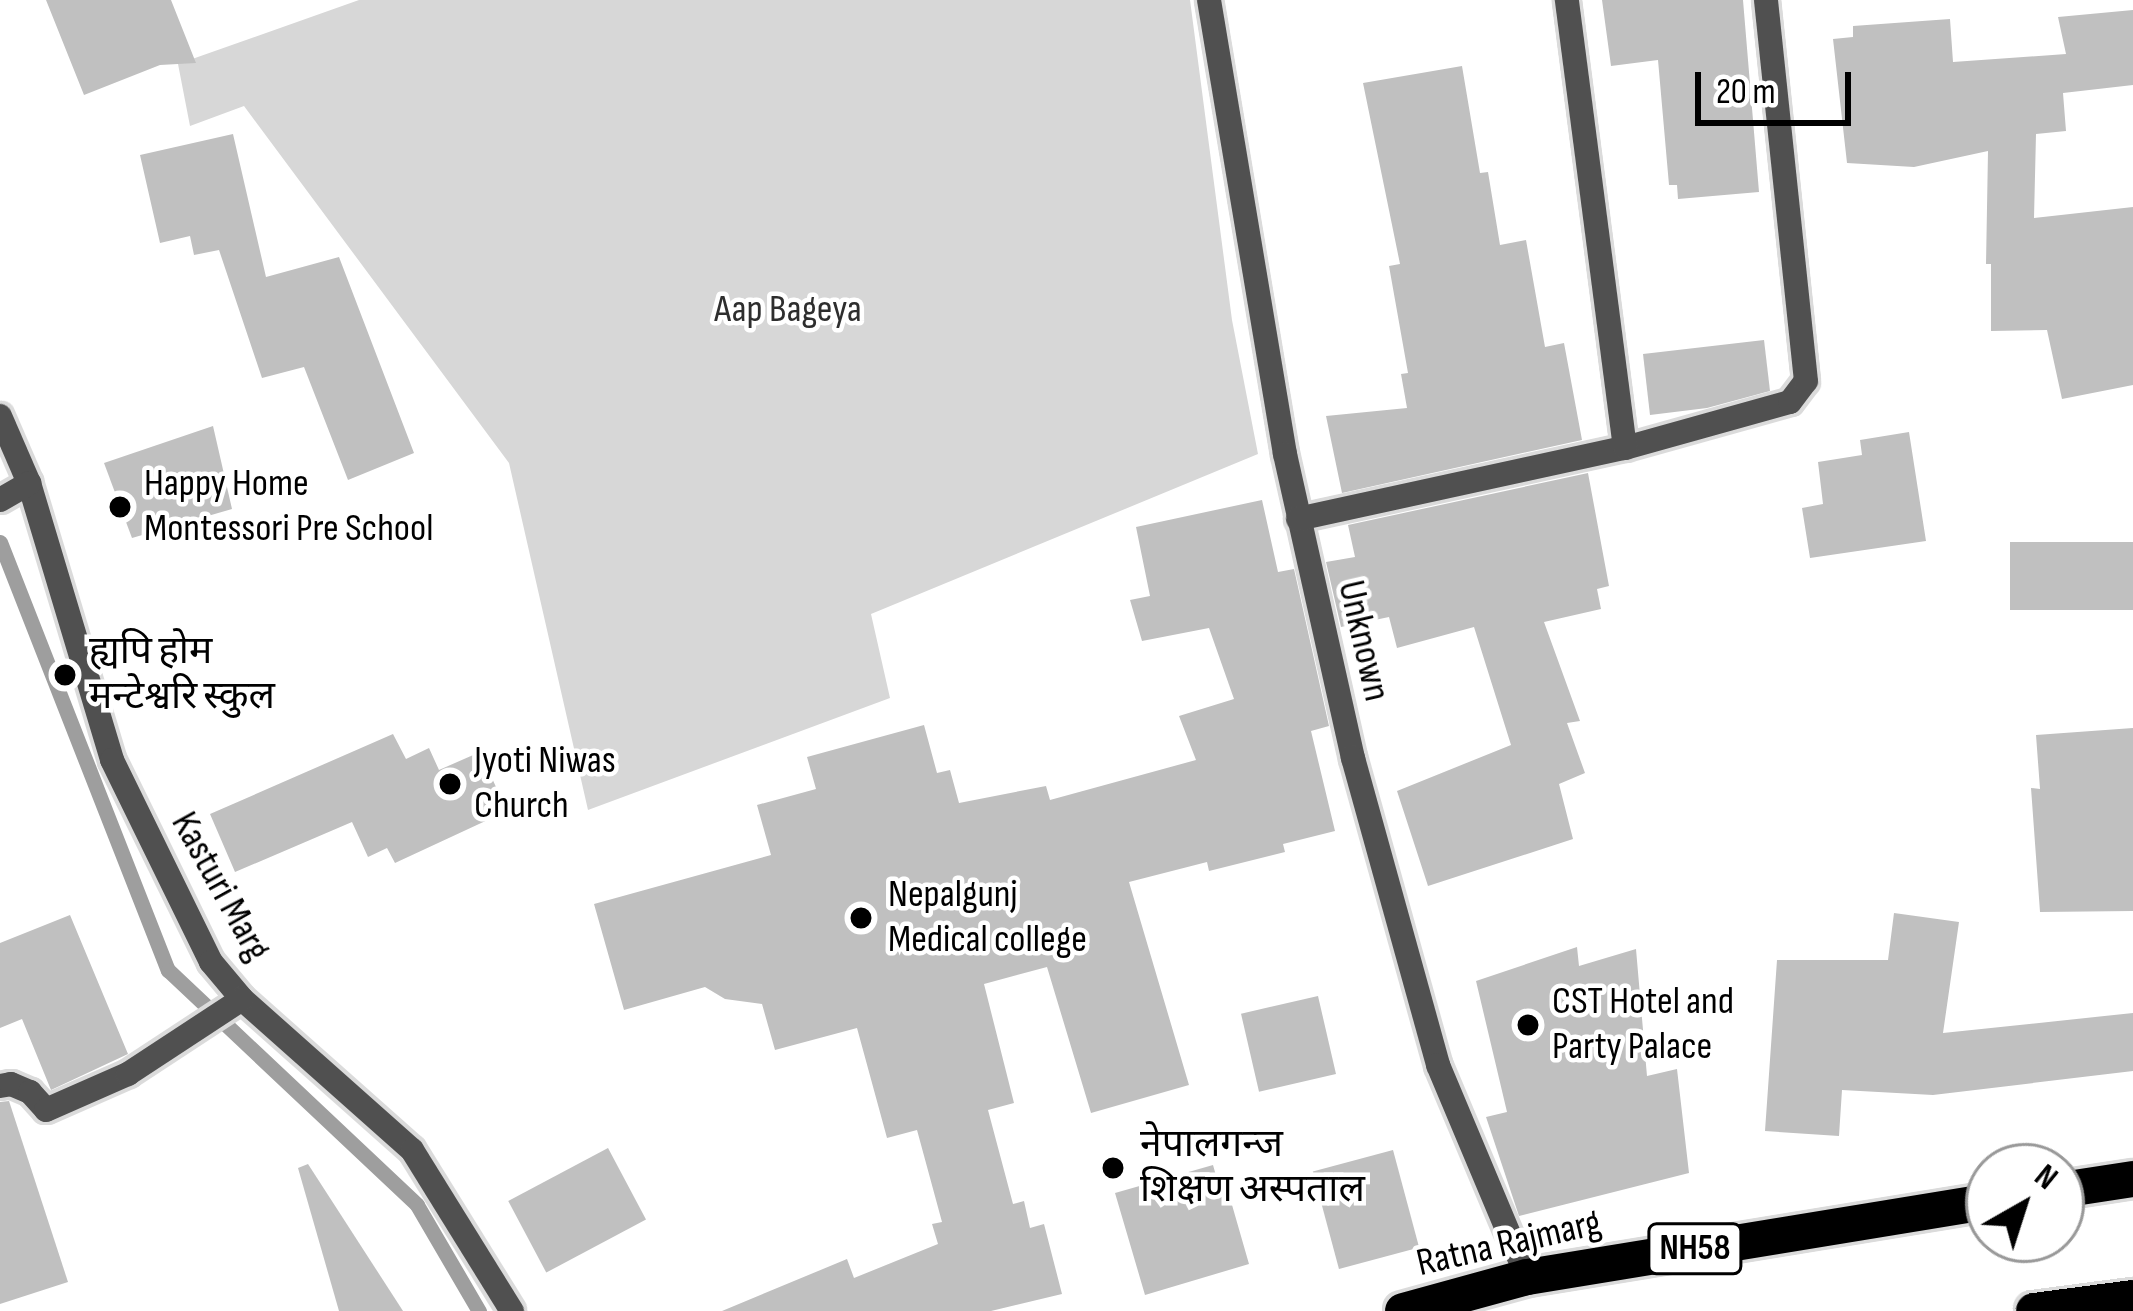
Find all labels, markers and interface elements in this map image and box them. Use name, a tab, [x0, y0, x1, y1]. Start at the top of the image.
scale bar	[1701, 48, 1857, 122]
text: 20 m	[1716, 71, 1776, 114]
park label: Aap Bageya	[714, 287, 862, 333]
place label: Happy Home Montessori Pre School	[144, 462, 433, 553]
marker: Happy Home Montessori Pre School	[107, 494, 133, 520]
street label: Unknown	[1326, 576, 1400, 706]
place label: ह्यपि हाेम मन्टेश्वरि स्कुल	[89, 630, 275, 721]
marker: ह्यपि हाेम मन्टेश्वरि स्कुल	[52, 662, 78, 688]
place label: Jyoti Niwas Church	[474, 739, 616, 830]
marker: Jyoti Niwas Church	[437, 771, 463, 797]
street label: Kasturi Marg	[160, 804, 280, 970]
place label: Nepalgunj Medical college	[888, 873, 1087, 964]
marker: Nepalgunj Medical college	[845, 902, 877, 934]
place label: CST Hotel and Party Palace	[1552, 980, 1734, 1071]
marker: CST Hotel and Party Palace	[1515, 1012, 1541, 1038]
place label: नेपालगन्ज शिक्षण अस्पताल	[1140, 1123, 1365, 1214]
north arrow	[1965, 1143, 2085, 1263]
marker: नेपालगन्ज शिक्षण अस्पताल	[1097, 1152, 1129, 1184]
text: N	[2026, 1156, 2065, 1198]
street label: Ratna Rajmarg	[1412, 1200, 1606, 1288]
road number: NH58	[1647, 1219, 1743, 1279]

